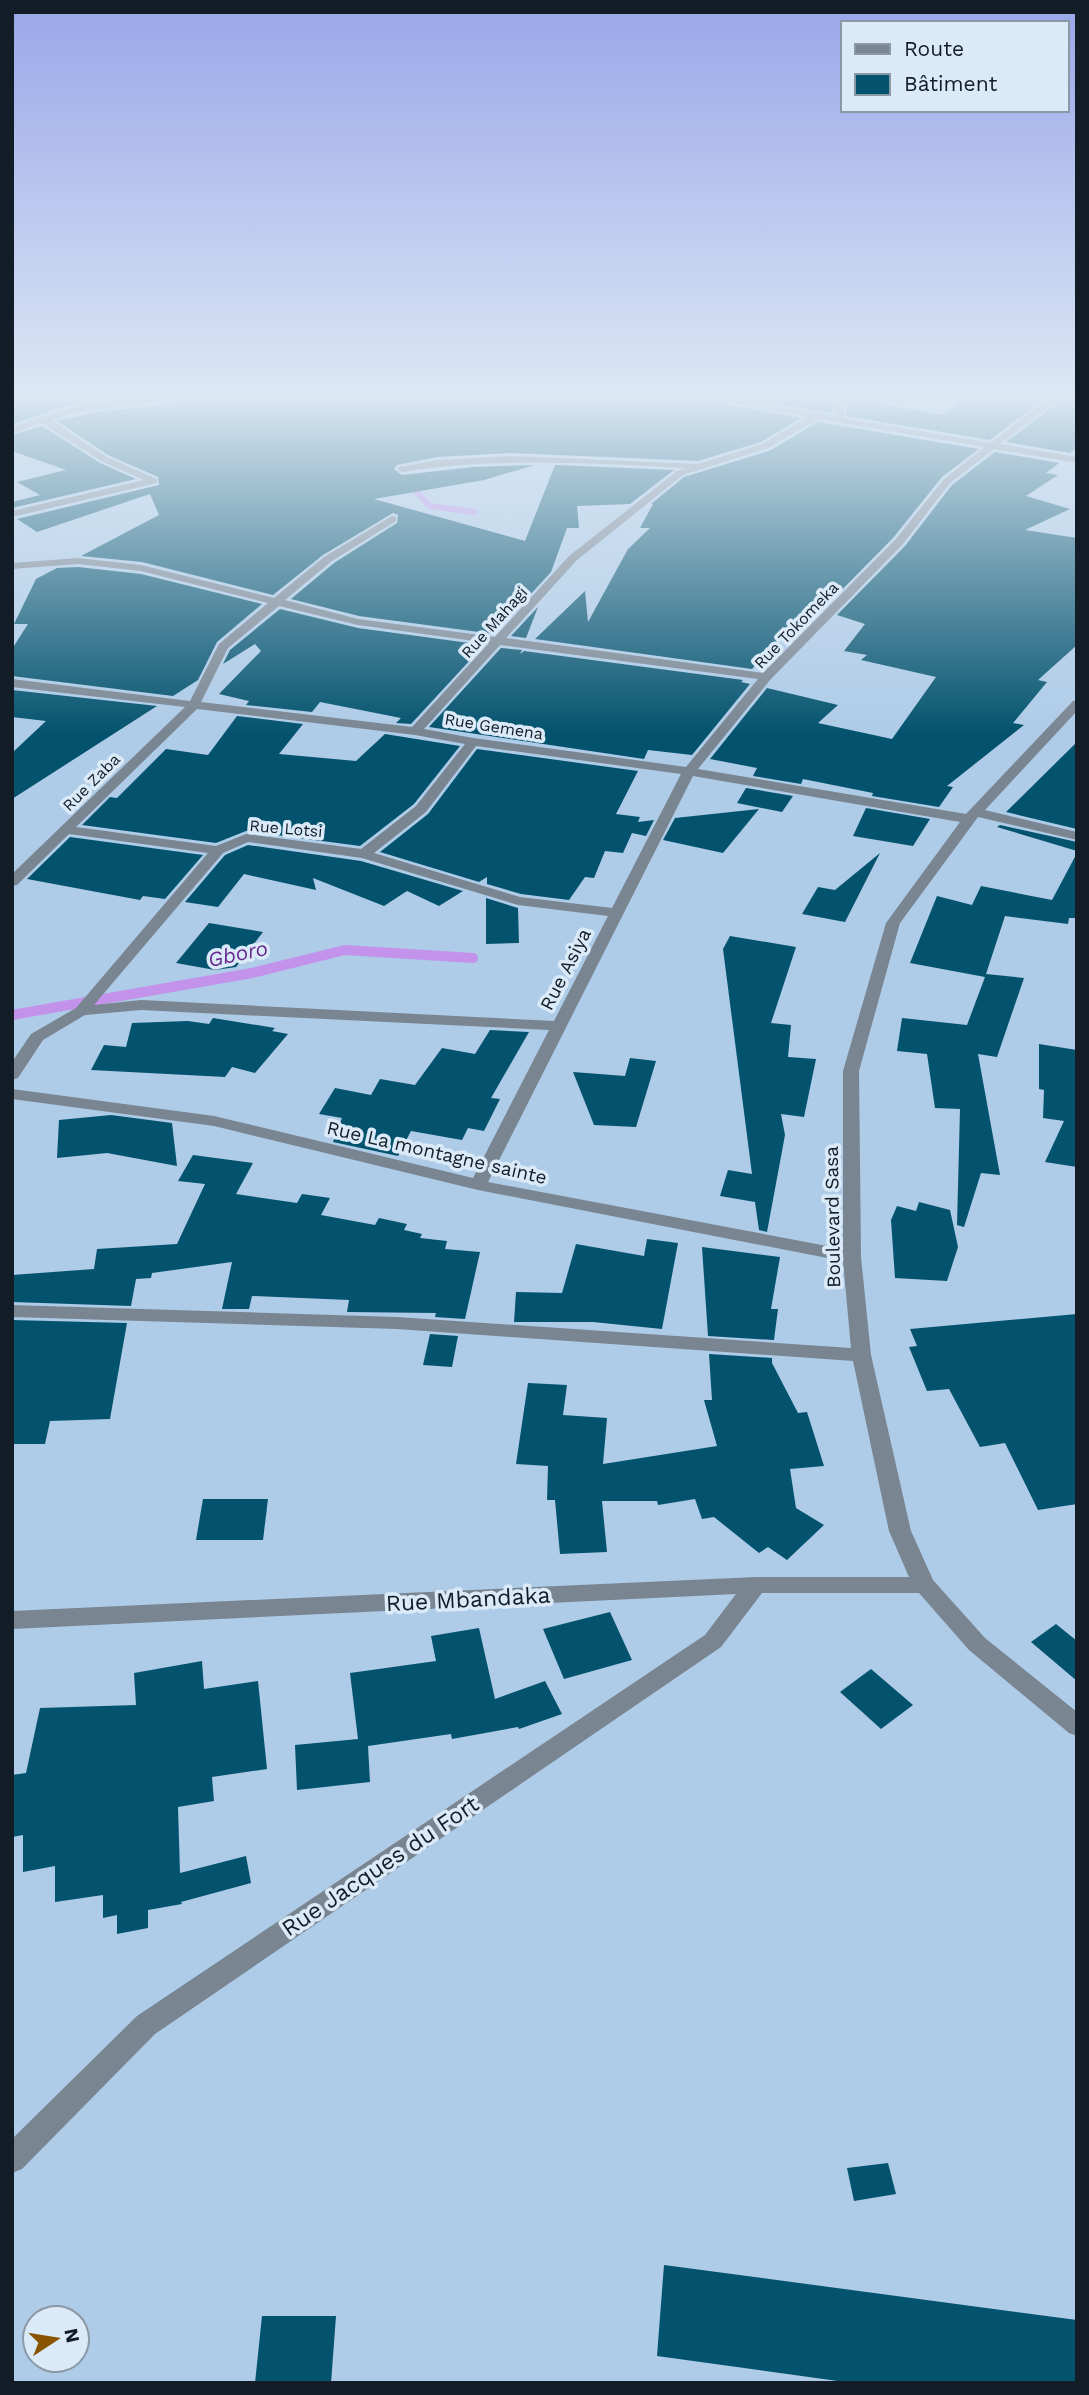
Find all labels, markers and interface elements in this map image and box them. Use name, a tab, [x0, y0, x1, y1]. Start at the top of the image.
legend	[841, 21, 1068, 112]
text: Route	[904, 36, 964, 61]
text: Bâtiment	[904, 71, 998, 96]
street label: Rue Tokomeka	[750, 578, 842, 673]
street label: Rue Mahagi	[457, 583, 531, 662]
street label: Rue Gemena	[443, 709, 544, 744]
street label: Rue Zaba	[59, 750, 124, 815]
street label: Rue Lotsi	[249, 816, 323, 841]
street label: Rue Asiya	[535, 924, 596, 1014]
water label: Gboro	[206, 935, 270, 972]
street label: Rue La montagne sainte	[325, 1116, 549, 1189]
street label: Boulevard Sasa	[820, 1146, 845, 1288]
street label: Rue Mbandaka	[385, 1582, 551, 1617]
street label: Rue Jacques du Fort	[277, 1790, 484, 1942]
north arrow	[21, 2304, 91, 2374]
text: N	[59, 2326, 85, 2345]

